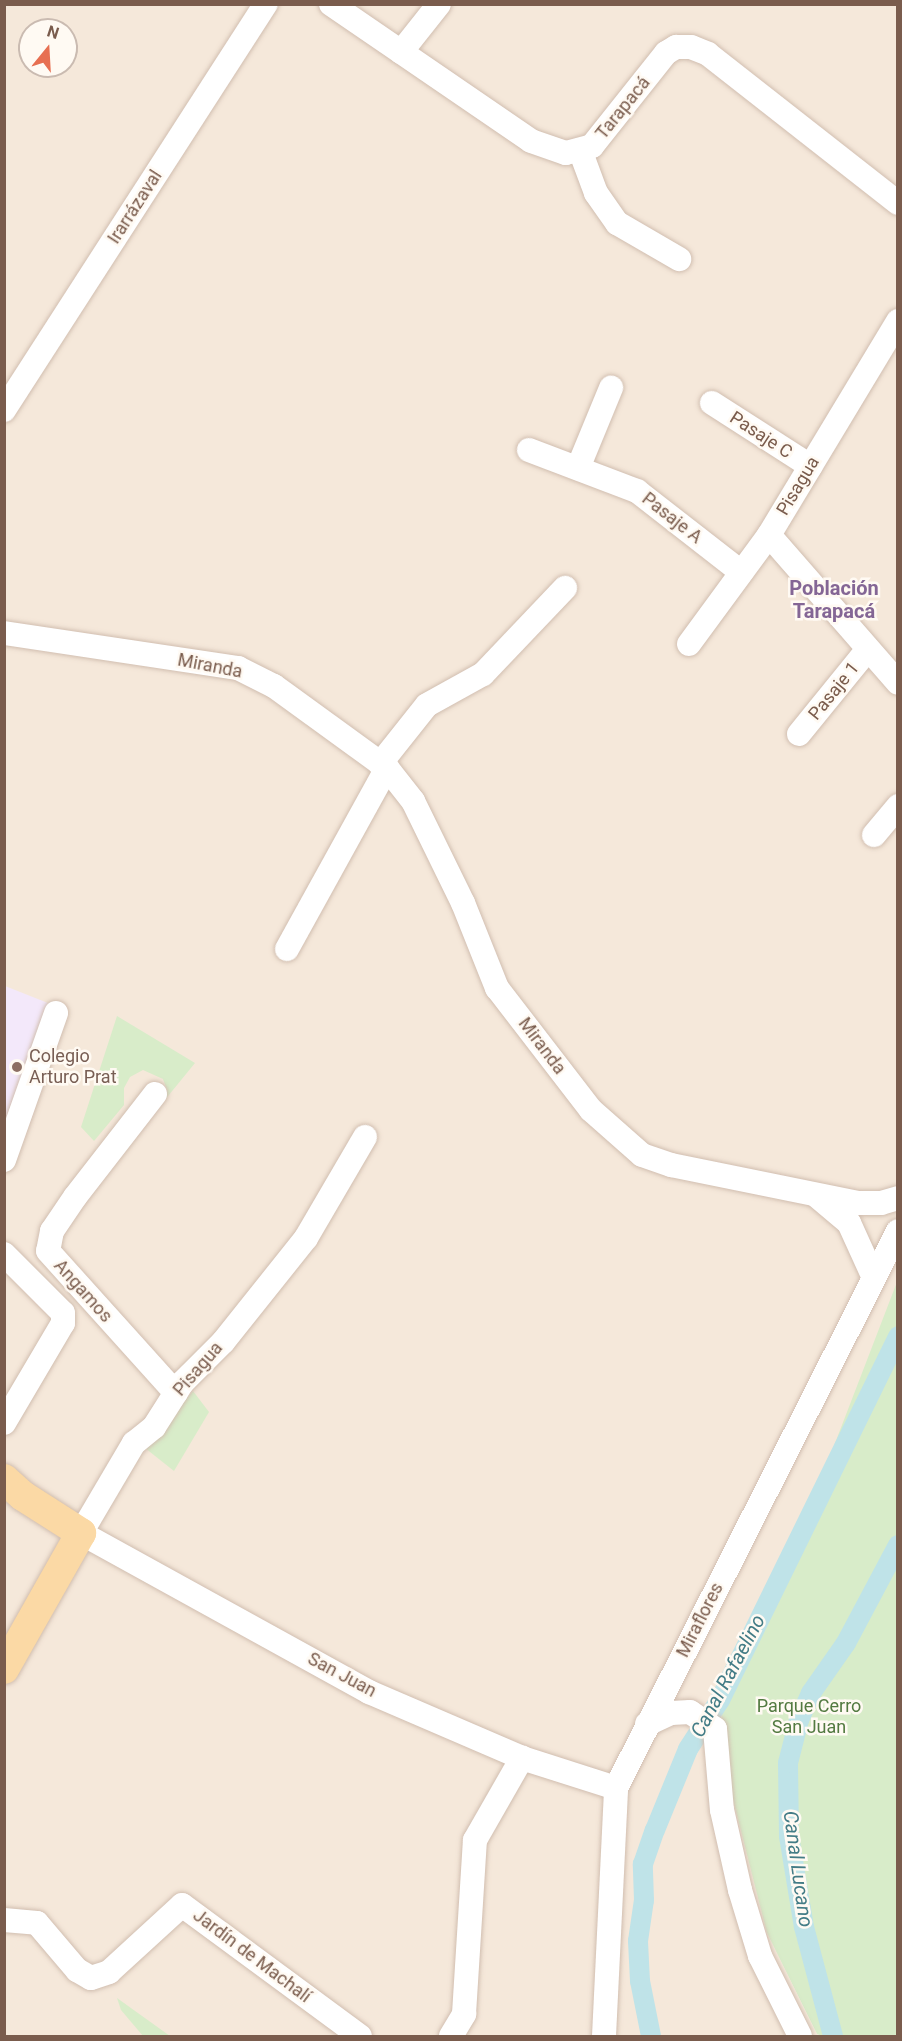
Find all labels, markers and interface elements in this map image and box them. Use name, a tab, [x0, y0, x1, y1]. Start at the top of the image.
north arrow	[18, 18, 78, 78]
text: N	[45, 22, 61, 43]
street label: Tarapacá	[591, 72, 655, 144]
street label: Irarrázaval	[103, 166, 167, 248]
street label: Pasaje C	[726, 407, 796, 463]
street label: Pisagua	[772, 453, 824, 519]
street label: Pasaje A	[638, 488, 706, 548]
district label: Población Tarapacá	[789, 576, 879, 623]
street label: Miranda	[176, 649, 244, 683]
street label: Pasaje 1	[804, 658, 864, 724]
street label: Miranda	[514, 1013, 570, 1079]
place label: Colegio Arturo Prat	[29, 1046, 117, 1088]
marker: Colegio Arturo Prat	[10, 1060, 24, 1074]
street label: Angamos	[49, 1255, 117, 1327]
street label: Pisagua	[169, 1338, 227, 1400]
street label: Miraflores	[672, 1579, 728, 1661]
water label: Canal Rafaelino	[686, 1611, 770, 1741]
street label: San Juan	[304, 1648, 380, 1702]
park label: Parque Cerro San Juan	[757, 1696, 861, 1738]
water label: Canal Lucano	[778, 1809, 818, 1929]
street label: Jardín de Machalí	[189, 1905, 315, 2007]

